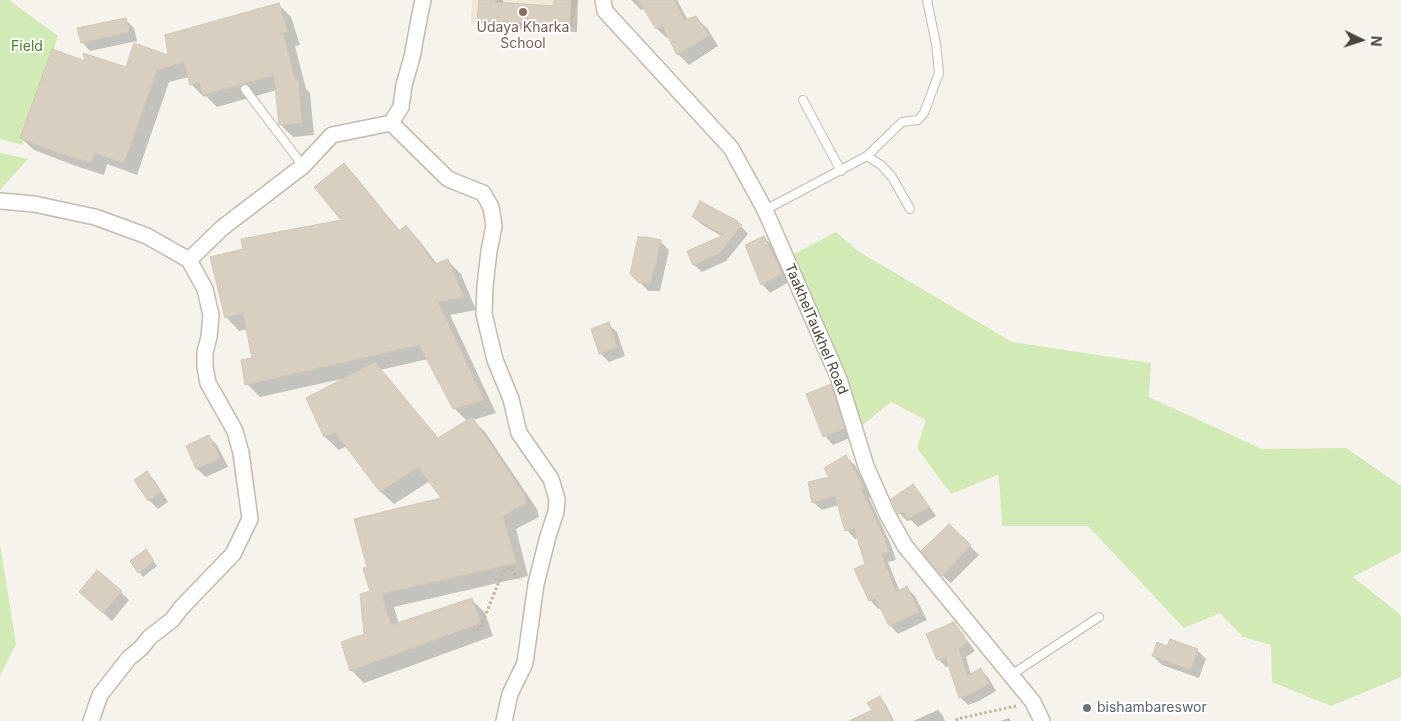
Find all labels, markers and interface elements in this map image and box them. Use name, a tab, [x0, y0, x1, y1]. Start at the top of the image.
marker: Udaya Kharka School	[517, 6, 529, 18]
north arrow	[1336, 15, 1386, 65]
place label: Udaya Kharka School	[477, 20, 569, 52]
text: N	[1368, 35, 1385, 47]
park label: Field	[11, 39, 43, 55]
street label: TaakhelTaukhel Road	[781, 261, 851, 397]
place label: bishambareswor	[1097, 700, 1207, 716]
marker: bishambareswor	[1081, 702, 1093, 714]

